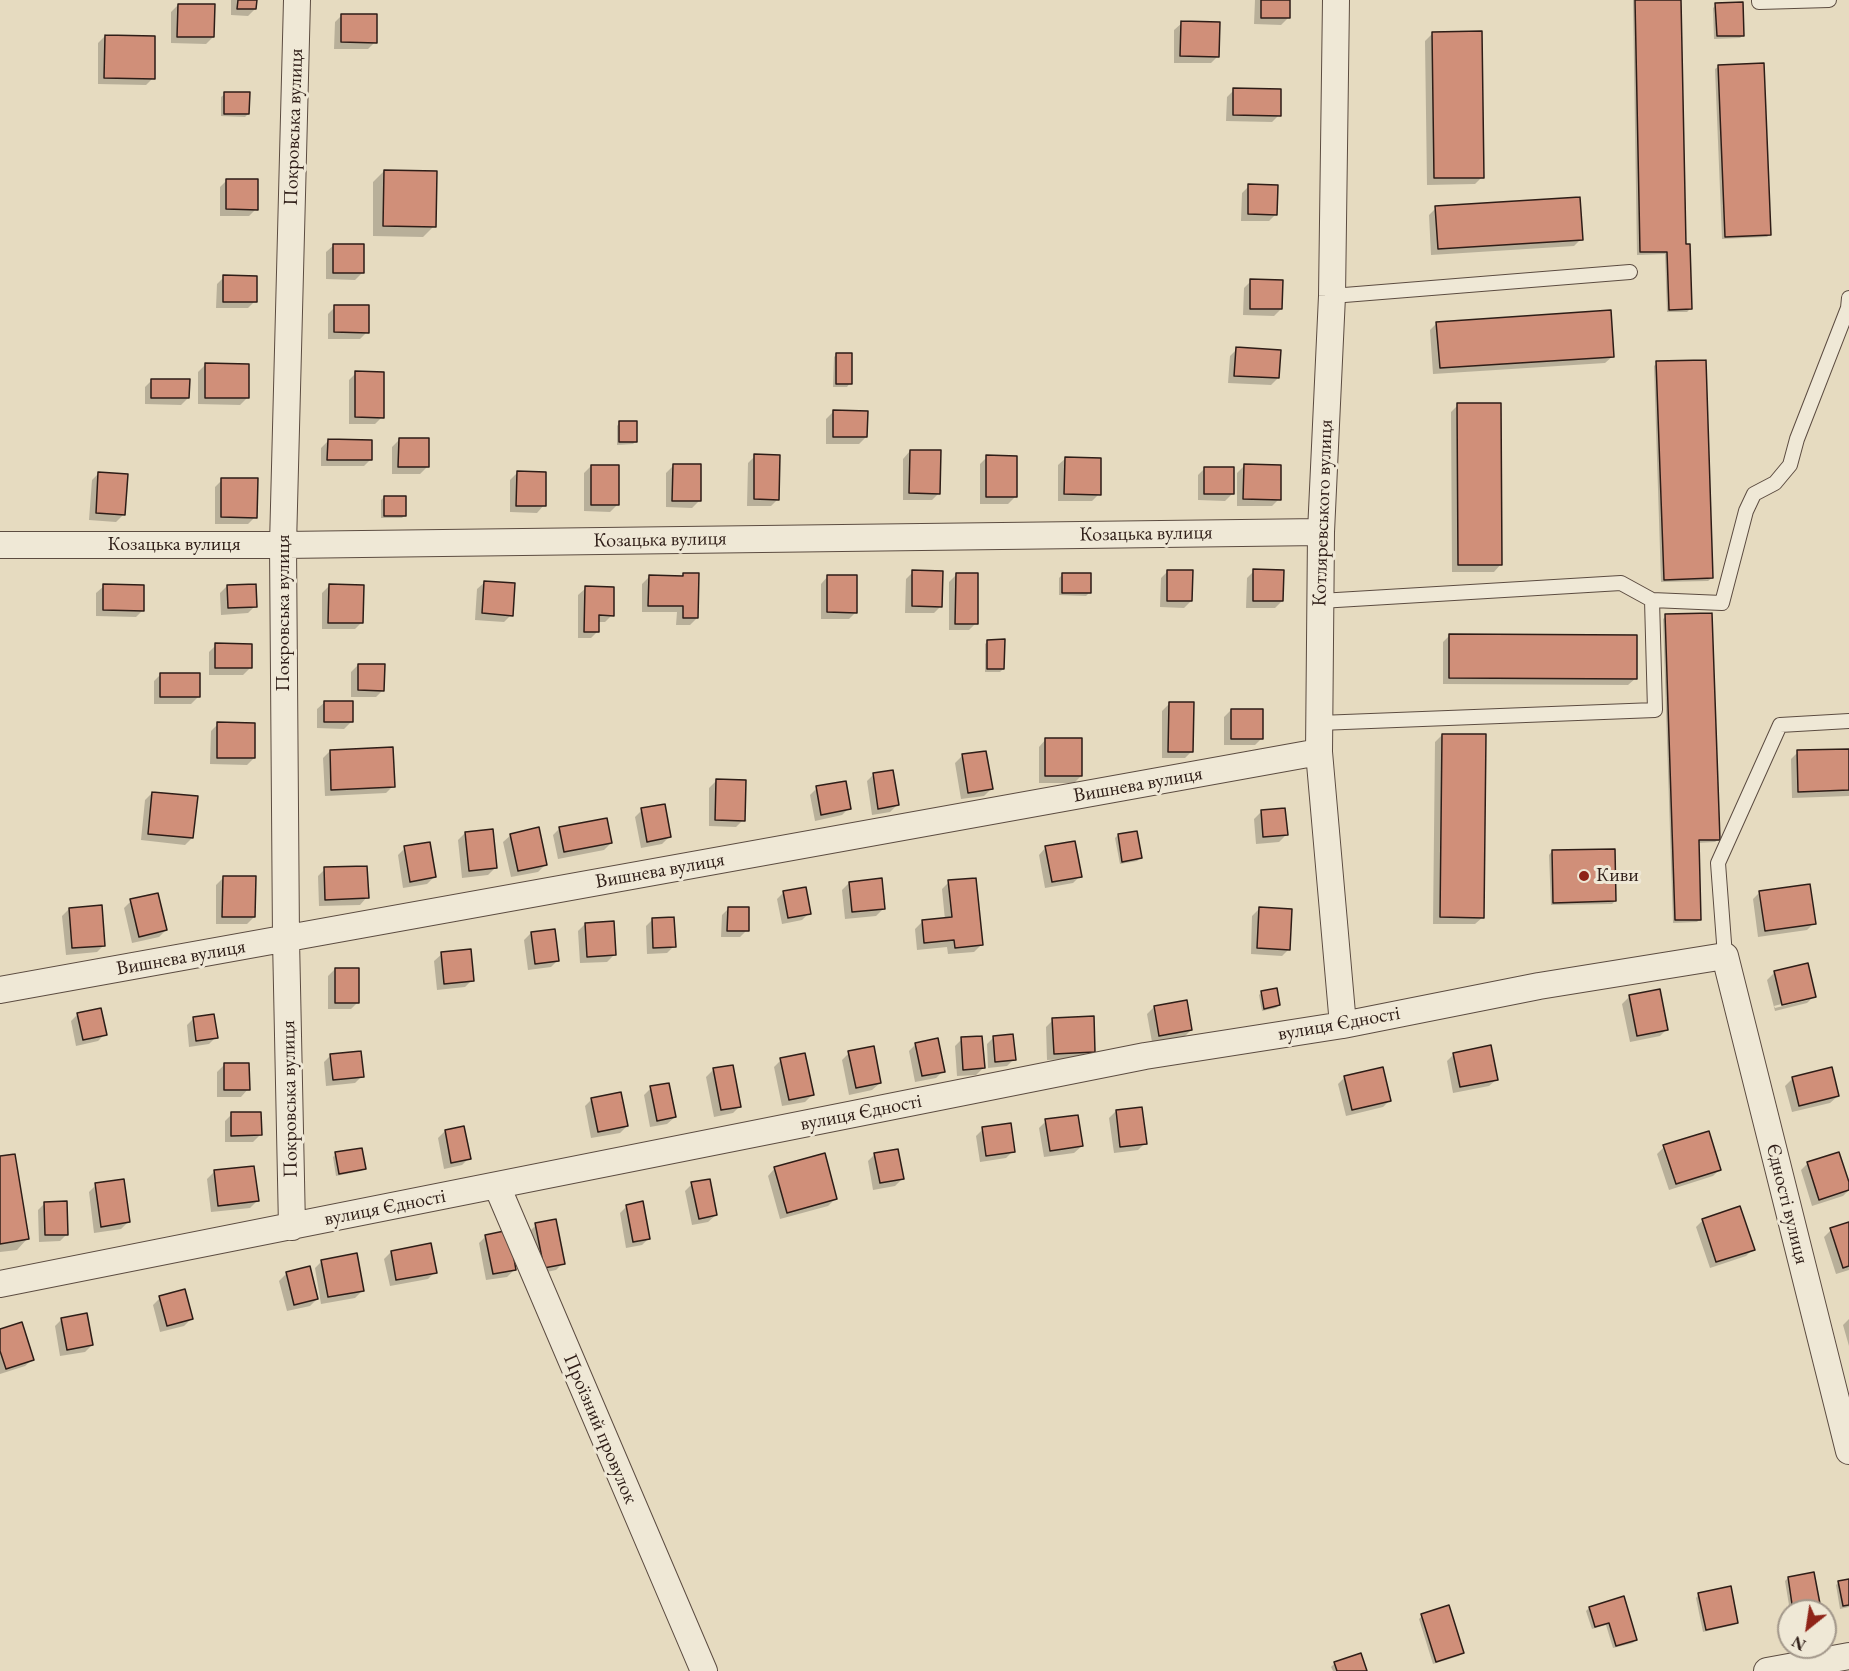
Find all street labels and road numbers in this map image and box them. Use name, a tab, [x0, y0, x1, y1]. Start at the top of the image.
street label: Покровська вулиця	[279, 48, 309, 206]
street label: Котляревського вулиця	[1308, 419, 1338, 607]
street label: Козацька вулиця	[1079, 521, 1213, 547]
street label: Козацька вулиця	[593, 527, 727, 553]
street label: Козацька вулиця	[107, 533, 241, 557]
street label: Покровська вулиця	[272, 534, 296, 692]
street label: Вишнева вулиця	[1072, 762, 1204, 808]
street label: Вишнева вулиця	[594, 848, 726, 894]
street label: Вишнева вулиця	[115, 935, 247, 981]
street label: вулиця Єдності	[1276, 1001, 1402, 1047]
street label: Покровська вулиця	[277, 1020, 303, 1178]
street label: вулиця Єдності	[798, 1089, 924, 1137]
street label: Єдності вулиця	[1760, 1141, 1814, 1267]
street label: вулиця Єдності	[322, 1184, 448, 1232]
street label: Проїзний провулок	[558, 1350, 642, 1508]

